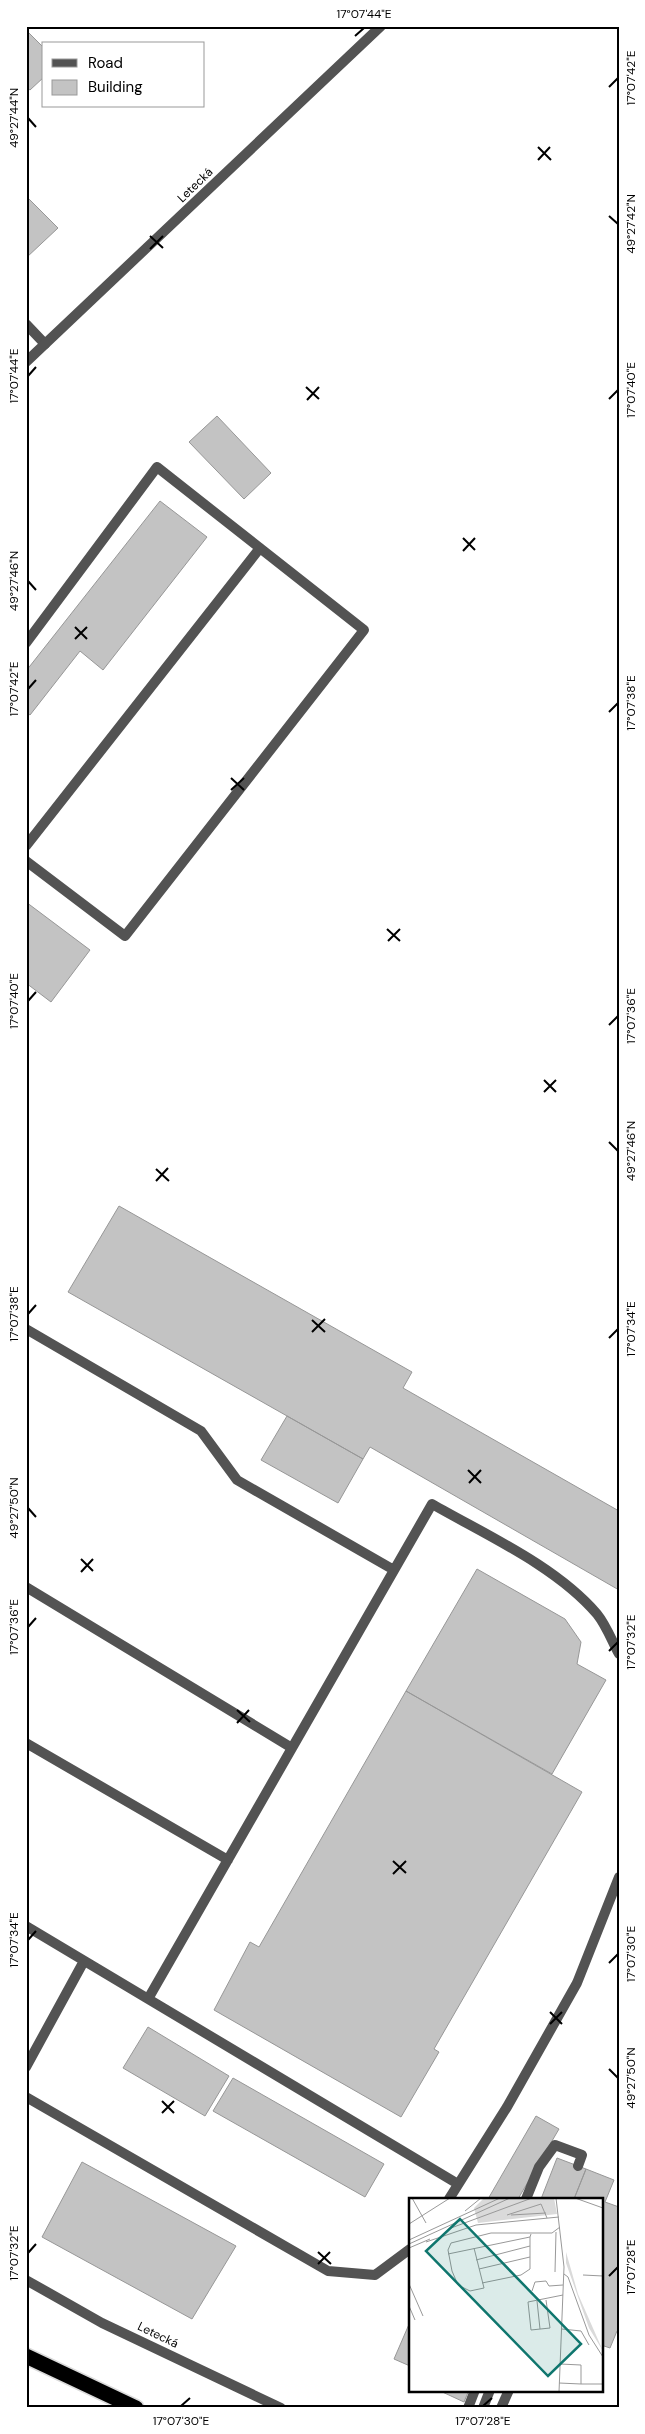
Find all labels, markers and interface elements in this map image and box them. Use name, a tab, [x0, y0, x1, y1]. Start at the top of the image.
text: 17°07'44"E	[336, 6, 392, 22]
legend	[42, 42, 205, 108]
text: 17°07'42"E	[623, 50, 639, 105]
text: Road	[88, 53, 123, 73]
text: Building	[88, 77, 143, 97]
text: 49°27'44"N	[6, 88, 22, 148]
street label: Letecká	[174, 164, 216, 206]
text: 49°27'42"N	[623, 194, 639, 254]
text: 17°07'44"E	[6, 348, 22, 404]
text: 17°07'40"E	[623, 362, 639, 418]
text: 49°27'46"N	[6, 551, 22, 611]
text: 17°07'42"E	[6, 661, 22, 716]
text: 17°07'38"E	[623, 675, 639, 731]
text: 17°07'40"E	[6, 973, 22, 1029]
text: 17°07'36"E	[623, 988, 639, 1044]
text: 49°27'46"N	[623, 1121, 639, 1181]
text: 17°07'38"E	[6, 1286, 22, 1342]
text: 17°07'34"E	[623, 1301, 639, 1357]
text: 49°27'50"N	[6, 1477, 22, 1539]
text: 17°07'36"E	[6, 1599, 22, 1655]
text: 17°07'32"E	[623, 1614, 639, 1670]
text: 17°07'34"E	[6, 1912, 22, 1968]
text: 17°07'30"E	[623, 1926, 639, 1982]
text: 49°27'50"N	[623, 2047, 639, 2109]
inset map	[409, 2198, 602, 2392]
text: 17°07'32"E	[6, 2225, 22, 2281]
text: 17°07'28"E	[623, 2239, 639, 2295]
street label: Letecká	[135, 2318, 181, 2352]
text: 17°07'30"E	[153, 2413, 209, 2429]
text: 17°07'28"E	[455, 2413, 511, 2429]

